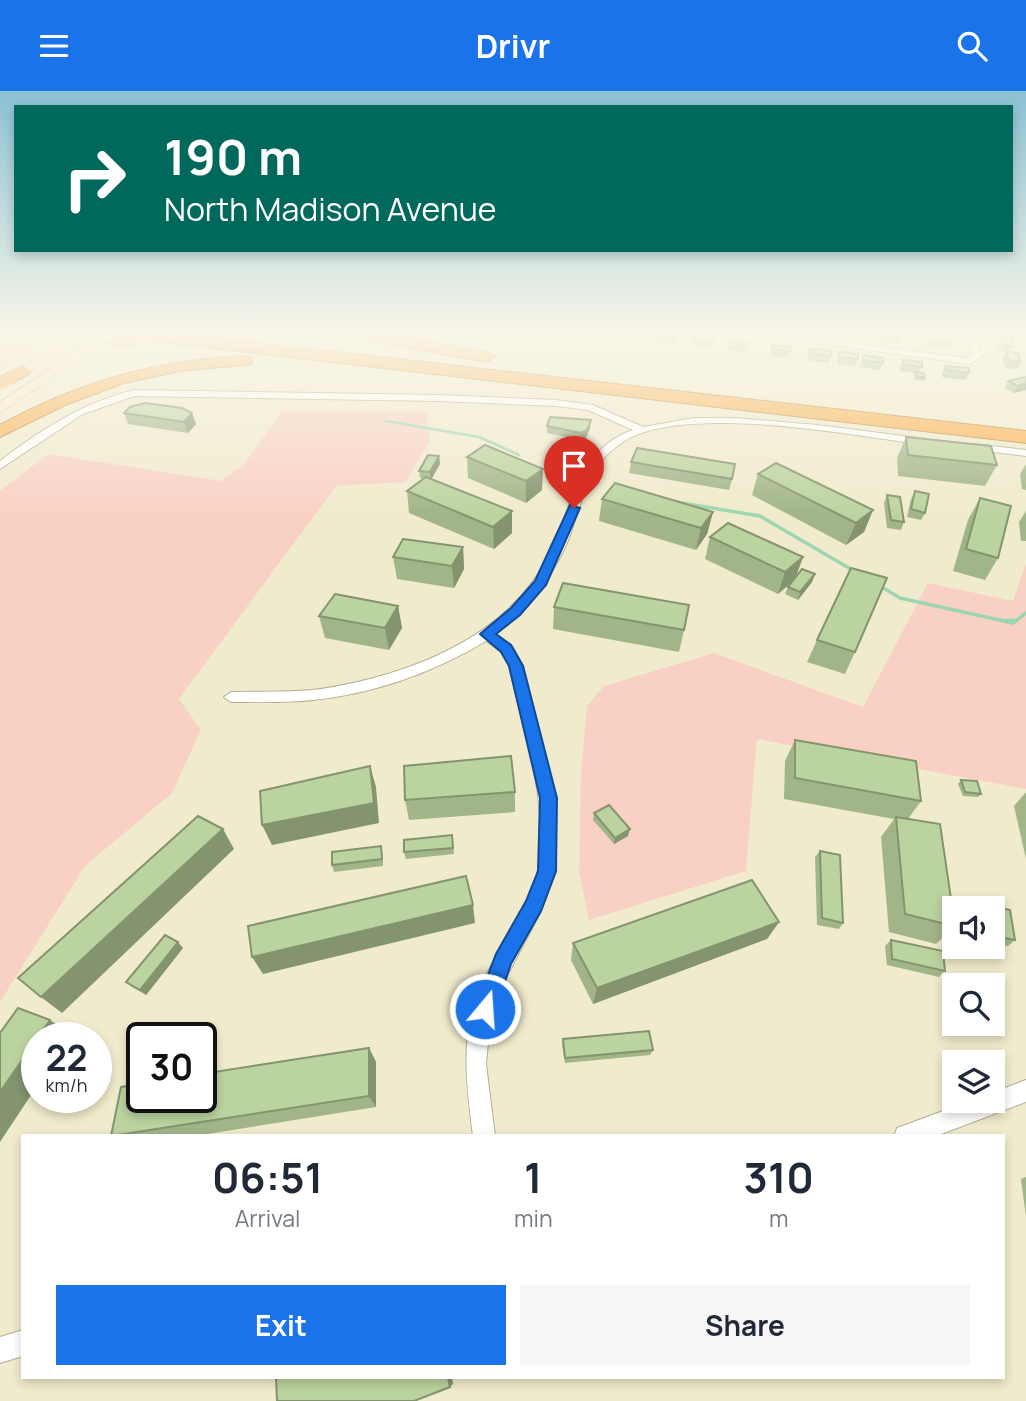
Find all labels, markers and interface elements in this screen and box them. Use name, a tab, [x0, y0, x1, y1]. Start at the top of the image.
text: Drivr	[476, 24, 550, 68]
icon: menu	[35, 27, 73, 65]
icon: search	[953, 27, 991, 65]
text: 190 m	[164, 123, 302, 190]
icon: right	[49, 133, 140, 224]
text: North Madison Avenue	[164, 187, 496, 231]
pin	[544, 436, 604, 508]
icon: arrive	[555, 447, 593, 485]
map controls	[942, 896, 1005, 1113]
button: sound	[942, 896, 1005, 959]
position arrow	[448, 972, 522, 1046]
button: search	[942, 973, 1005, 1036]
speed limit sign: 30	[126, 1022, 217, 1113]
text: 22	[46, 1034, 87, 1082]
button: layers	[942, 1050, 1005, 1113]
text: km/h	[46, 1073, 87, 1097]
text: 06:51	[212, 1148, 323, 1206]
text: 1	[524, 1148, 543, 1206]
text: 310	[744, 1148, 814, 1206]
text: Arrival	[235, 1202, 300, 1234]
text: min	[514, 1202, 553, 1234]
text: m	[769, 1202, 789, 1234]
button: Exit	[56, 1285, 506, 1365]
button: Share	[520, 1285, 970, 1365]

